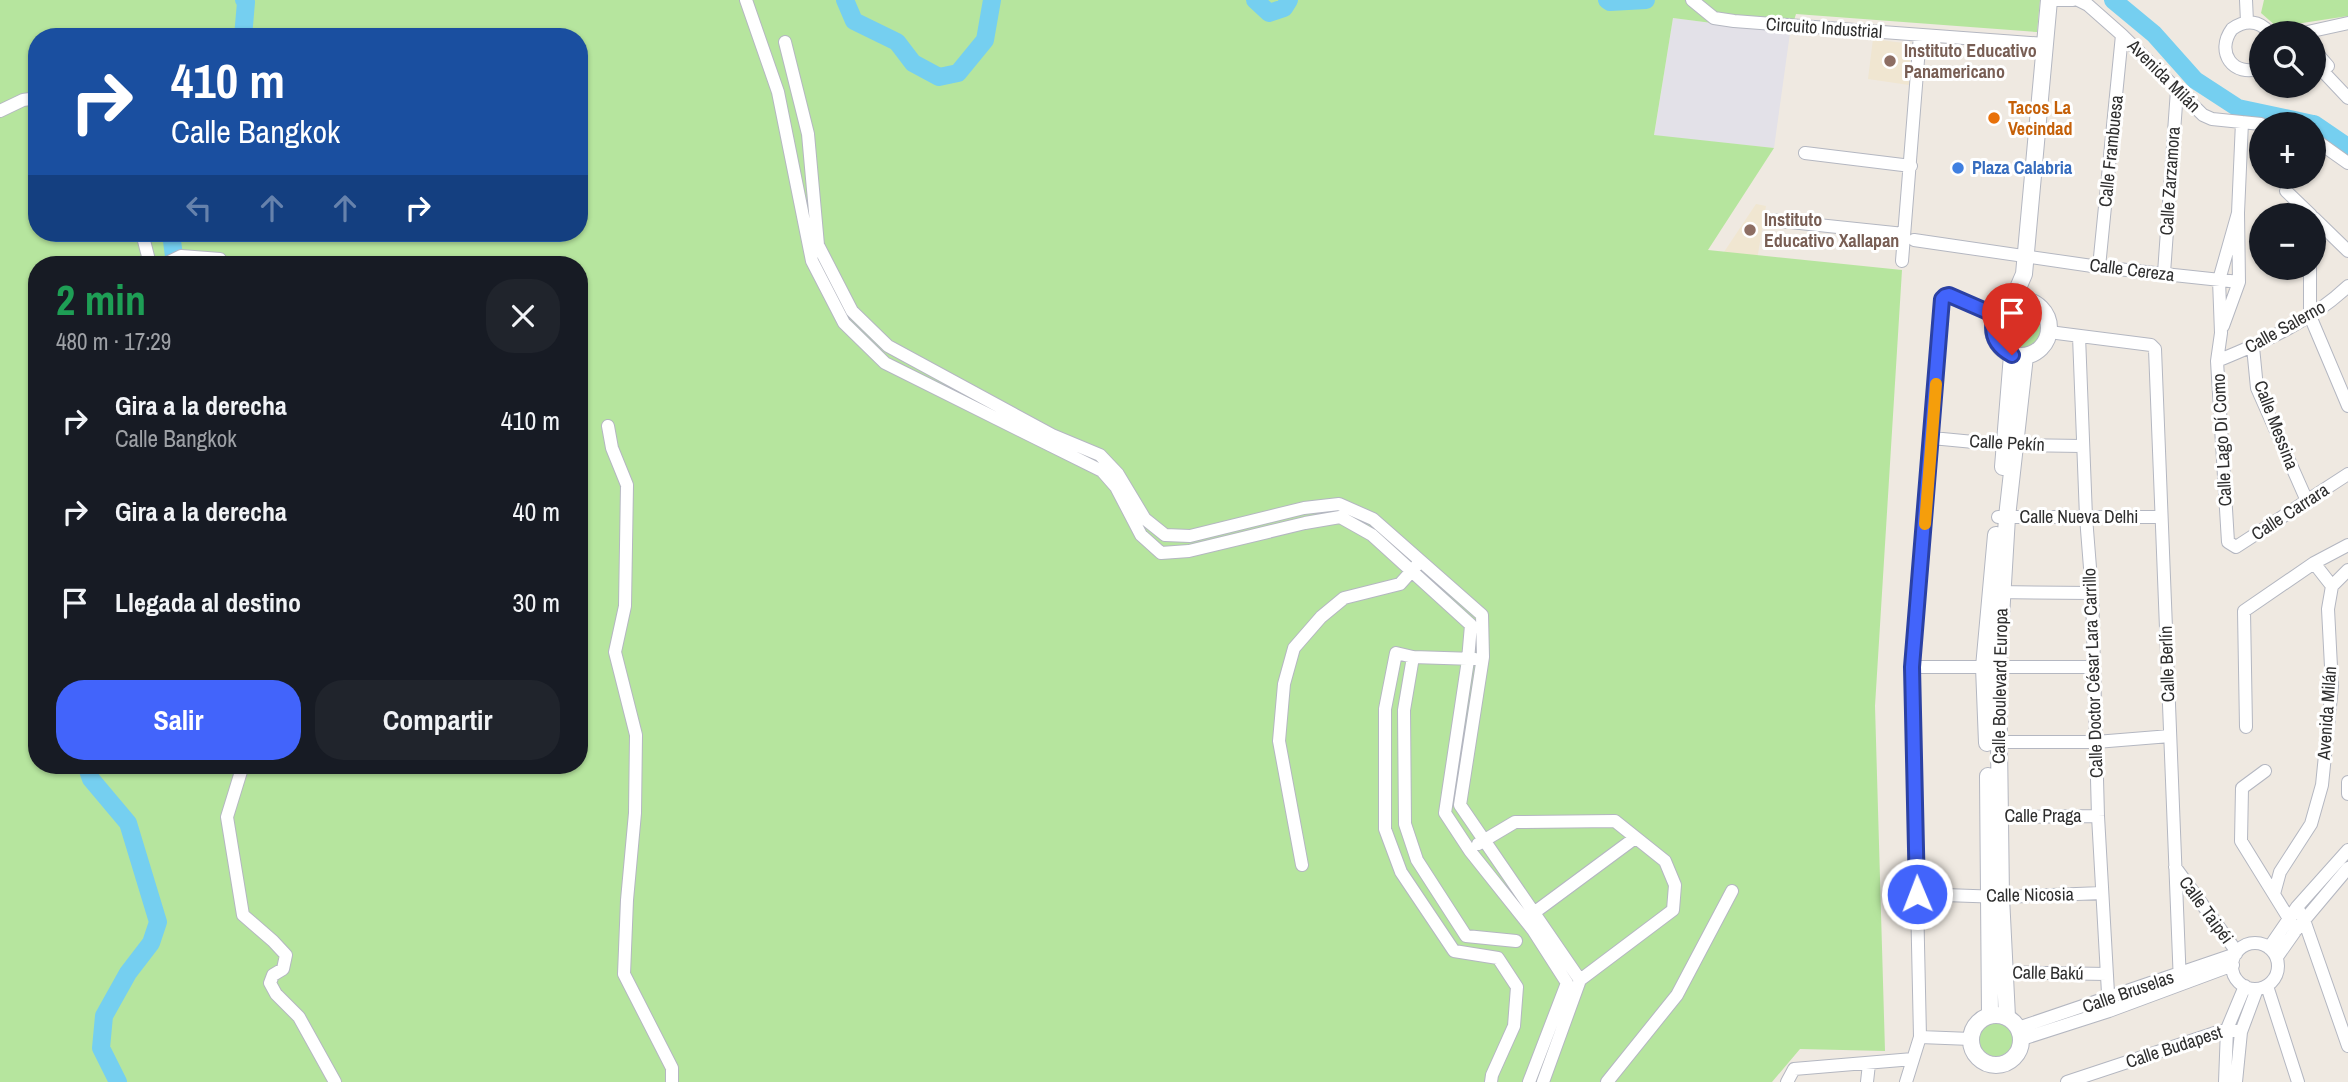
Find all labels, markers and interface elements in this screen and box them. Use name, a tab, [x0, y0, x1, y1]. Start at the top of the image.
street label: Circuito Industrial	[1765, 11, 1883, 44]
map controls	[2249, 21, 2326, 280]
button: search	[2249, 21, 2326, 98]
street label: Avenida Milán	[2122, 33, 2206, 118]
place label: Instituto Educativo Panamericano	[1904, 38, 2037, 84]
text: 410 m	[171, 47, 285, 113]
marker: Instituto Educativo Panamericano	[1882, 53, 1898, 69]
icon: right	[56, 56, 147, 147]
street label: Calle Frambuesa	[2092, 94, 2129, 208]
place label: Tacos La Vecindad	[2008, 95, 2073, 141]
text: Calle Bangkok	[171, 110, 340, 153]
marker: Tacos La Vecindad	[1986, 110, 2002, 126]
button: +	[2249, 112, 2326, 189]
street label: Calle Zarzamora	[2153, 126, 2186, 236]
place label: Plaza Calabria	[1972, 155, 2073, 180]
marker: Plaza Calabria	[1950, 160, 1966, 176]
icon: left	[180, 189, 218, 227]
icon: ahead	[253, 189, 291, 227]
icon: ahead	[326, 189, 364, 227]
icon: right	[399, 189, 437, 227]
button: −	[2249, 203, 2326, 280]
place label: Instituto Educativo Xallapan	[1764, 207, 1899, 253]
marker: Instituto Educativo Xallapan	[1742, 222, 1758, 238]
street label: Calle Cereza	[2088, 252, 2176, 287]
text: 2 min	[56, 272, 146, 328]
button: close	[486, 279, 560, 353]
pin	[1982, 283, 2042, 355]
icon: arrive	[1993, 294, 2031, 332]
street label: Calle Salerno	[2240, 294, 2330, 359]
text: 480 m · 17:29	[56, 326, 171, 357]
street label: Calle Lago Dí Como	[2206, 373, 2237, 507]
street label: Calle Messina	[2248, 377, 2305, 473]
text: Gira a la derecha	[115, 388, 287, 423]
icon: right	[56, 402, 94, 440]
text: 410 m	[501, 403, 560, 438]
text: Calle Bangkok	[115, 423, 237, 454]
street label: Calle Pekín	[1969, 428, 2045, 457]
street label: Calle Carrara	[2246, 477, 2333, 546]
icon: right	[56, 493, 94, 531]
text: Gira a la derecha	[115, 494, 287, 529]
text: 40 m	[513, 494, 560, 529]
street label: Calle Nueva Delhi	[2020, 504, 2138, 529]
street label: Calle Doctor César Lara Carrillo	[2076, 568, 2109, 778]
icon: arrive	[56, 584, 94, 622]
text: Llegada al destino	[115, 585, 301, 620]
text: 30 m	[513, 585, 560, 620]
street label: Calle Boulevard Europa	[1986, 608, 2013, 764]
street label: Calle Berlín	[2153, 625, 2180, 703]
street label: Avenida Milán	[2311, 665, 2342, 762]
button: Salir	[56, 680, 301, 760]
button: Compartir	[315, 680, 560, 760]
street label: Calle Praga	[2004, 803, 2082, 828]
position arrow	[1880, 857, 1954, 931]
street label: Calle Taipéi	[2173, 871, 2239, 949]
street label: Calle Nicosia	[1986, 881, 2074, 908]
street label: Calle Bakú	[2012, 959, 2084, 986]
street label: Calle Bruselas	[2079, 964, 2177, 1019]
street label: Calle Budapest	[2122, 1019, 2225, 1074]

